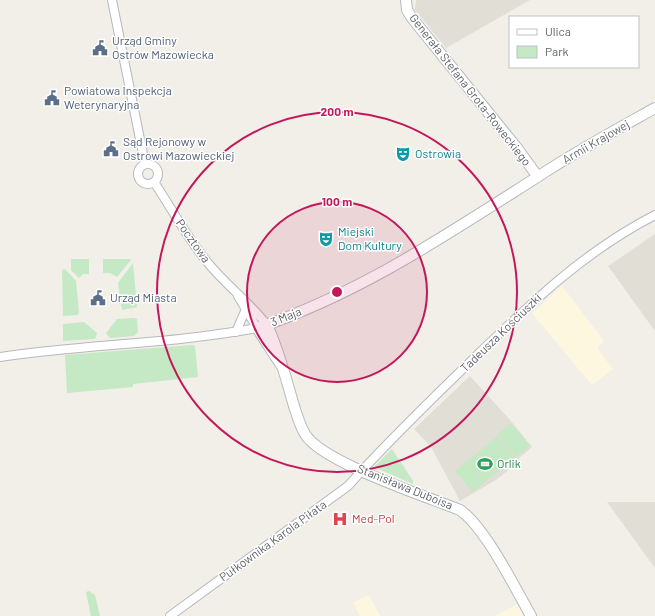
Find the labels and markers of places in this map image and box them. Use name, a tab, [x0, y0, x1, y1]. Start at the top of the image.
place label: Urząd Gminy Ostrów Mazowiecka	[112, 33, 214, 61]
public building icon: Urząd Gminy Ostrów Mazowiecka	[91, 39, 109, 57]
place label: Powiatowa Inspekcja Weterynaryjna	[64, 83, 172, 111]
public building icon: Powiatowa Inspekcja Weterynaryjna	[43, 89, 61, 107]
place label: Sąd Rejonowy w Ostrowi Mazowieckiej	[123, 134, 234, 162]
public building icon: Sąd Rejonowy w Ostrowi Mazowieckiej	[102, 140, 120, 158]
theatre icon: Ostrowia	[394, 145, 412, 163]
place label: Ostrowia	[415, 146, 461, 160]
place label: Miejski Dom Kultury	[338, 224, 402, 252]
theatre icon: Miejski Dom Kultury	[317, 230, 335, 248]
centre of rings	[330, 285, 344, 299]
public building icon: Urząd Miasta	[89, 289, 107, 307]
place label: Urząd Miasta	[110, 290, 177, 304]
sports icon: Orlik	[476, 455, 494, 473]
place label: Orlik	[497, 456, 521, 470]
hospital icon: Med-Pol	[331, 510, 349, 528]
place label: Med-Pol	[352, 511, 394, 525]

